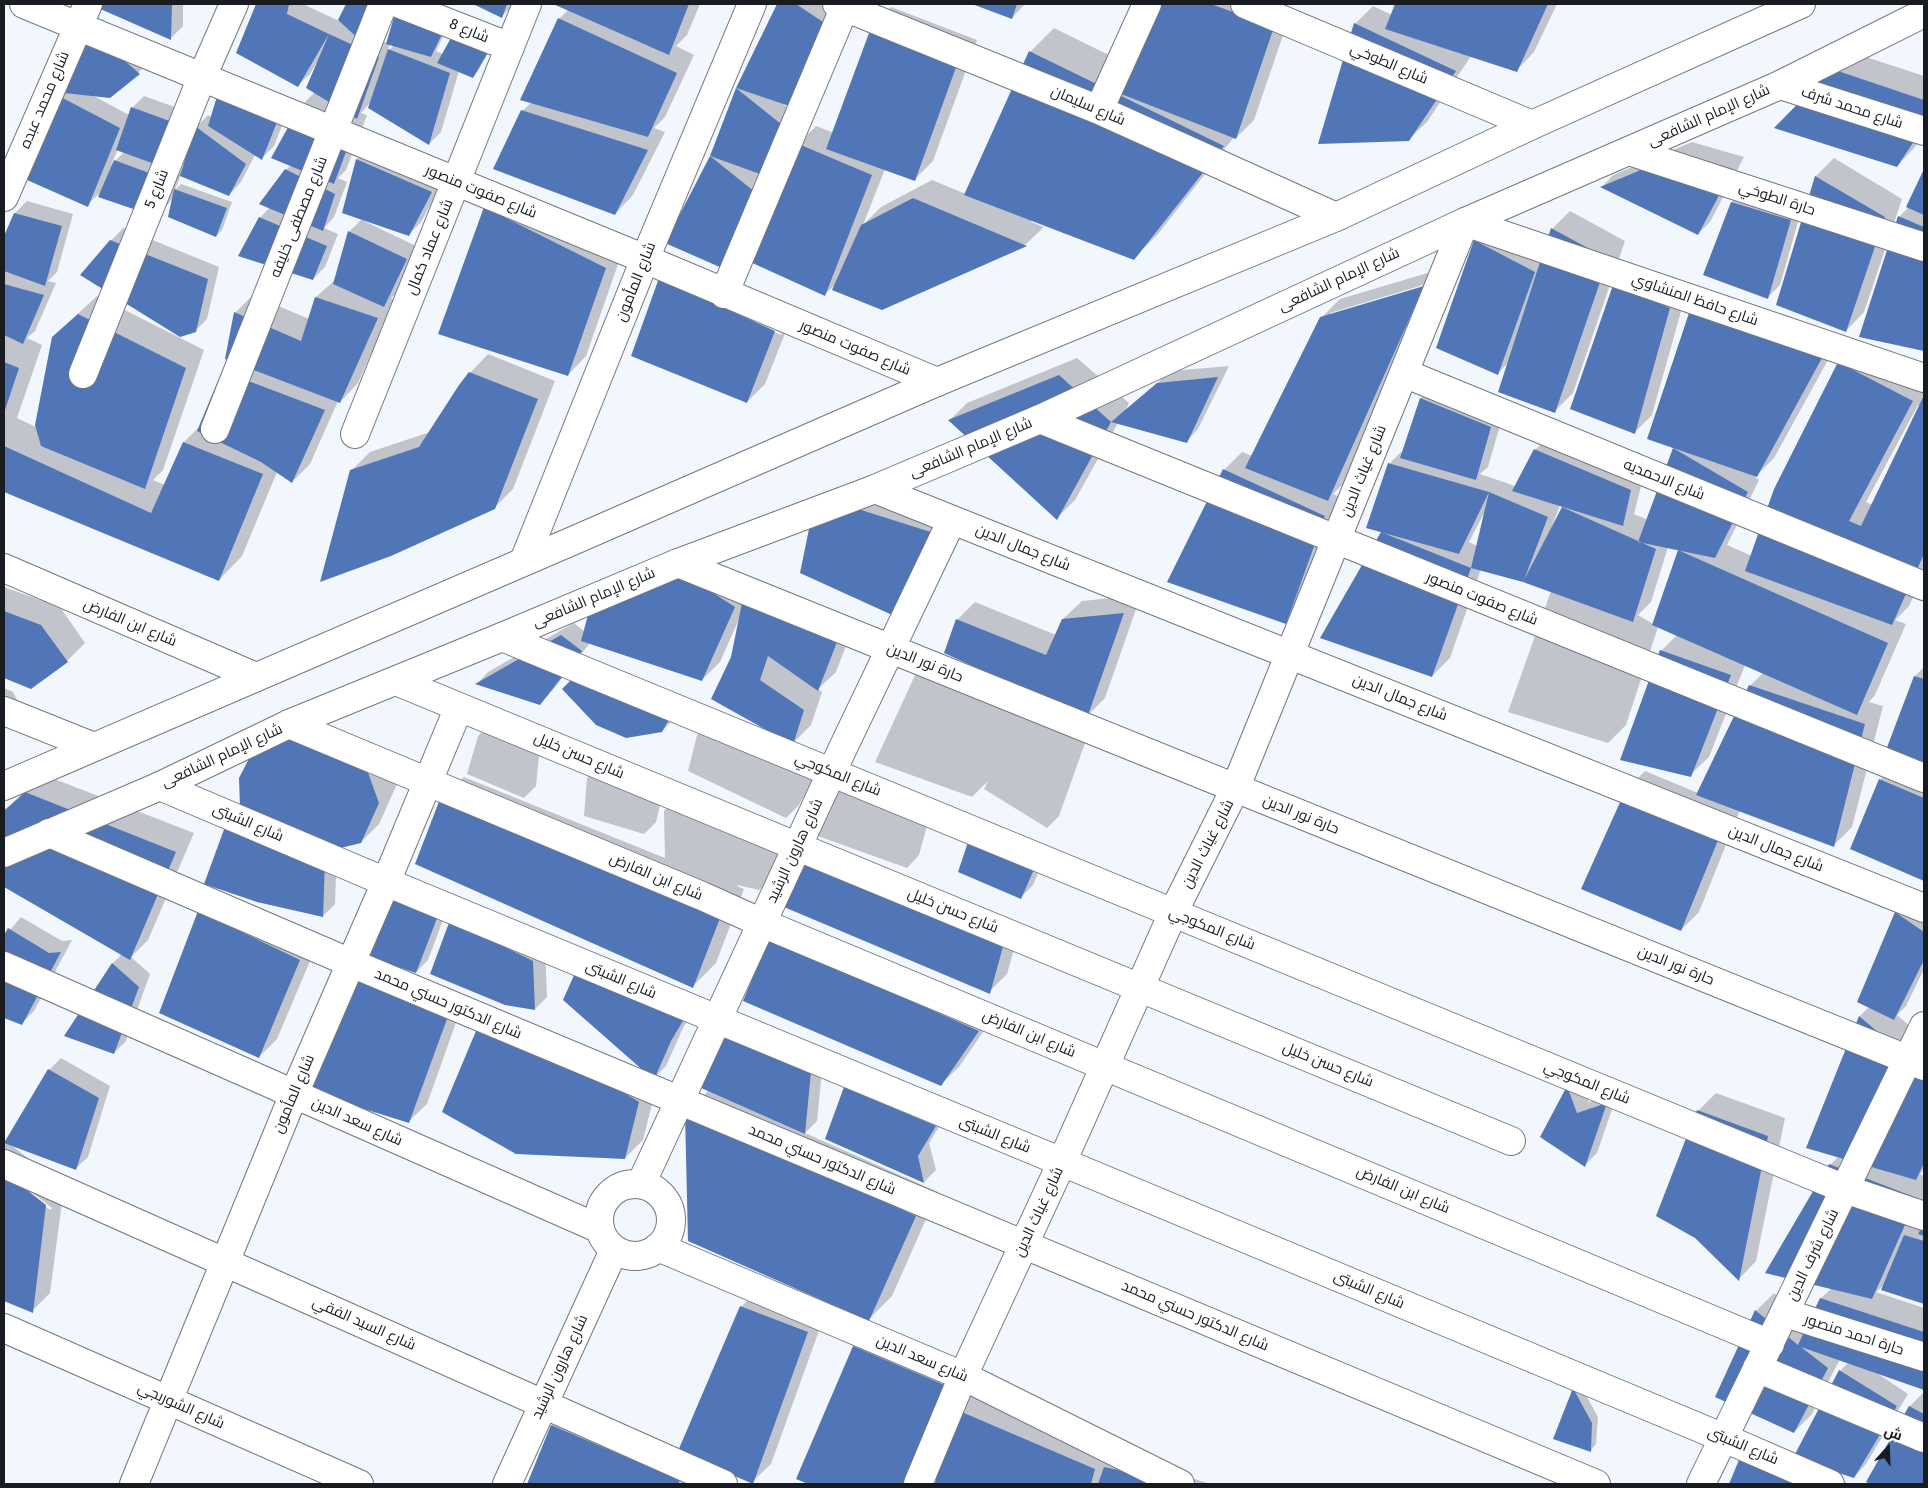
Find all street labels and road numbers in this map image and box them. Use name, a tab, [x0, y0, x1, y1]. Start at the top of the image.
street label: شارع 8	[446, 15, 492, 47]
street label: شارع الطوخي	[1347, 40, 1431, 88]
street label: شارع محمد عبده	[16, 49, 74, 151]
street label: شارع الإمام الشافعى	[1645, 81, 1773, 151]
street label: شارع سليمان	[1048, 82, 1128, 130]
street label: شارع محمد شرف	[1799, 83, 1905, 133]
street label: شارع مصطفى خليفه	[266, 154, 332, 280]
street label: شارع صفوت منصور	[423, 161, 539, 223]
street label: شارع 5	[141, 167, 173, 211]
street label: حارة الطوخي	[1737, 178, 1817, 220]
street label: شارع عماد كمال	[403, 197, 457, 297]
street label: شارع المأمون	[612, 240, 660, 324]
street label: شارع الإمام الشافعى	[1276, 244, 1402, 316]
street label: شارع حافظ المنشاوي	[1629, 270, 1761, 330]
street label: شارع صفوت منصور	[797, 316, 913, 380]
street label: شارع الإمام الشافعى	[907, 414, 1035, 482]
street label: شارع غياث الدين	[1337, 423, 1391, 519]
street label: شارع الاحمديه	[1621, 456, 1707, 504]
street label: شارع جمال الدين	[973, 521, 1073, 575]
street label: شارع الإمام الشافعى	[530, 564, 658, 632]
street label: شارع صفوت منصور	[1424, 568, 1540, 630]
street label: شارع ابن الفارض	[81, 595, 179, 651]
street label: حارة نور الدين	[884, 640, 966, 686]
street label: شارع جمال الدين	[1350, 671, 1450, 725]
street label: شارع الإمام الشافعى	[159, 720, 285, 792]
street label: شارع حسن خليل	[531, 729, 627, 783]
street label: شارع المكوجي	[792, 750, 884, 800]
street label: حارة نور الدين	[1260, 792, 1342, 838]
street label: شارع هارون الرشيد	[763, 796, 827, 906]
street label: شارع غياث الدين	[1178, 797, 1238, 891]
street label: شارع الشبتى	[210, 800, 286, 846]
street label: شارع جمال الدين	[1726, 822, 1826, 876]
street label: شارع ابن الفارض	[607, 849, 705, 905]
street label: شارع حسن خليل	[905, 885, 1001, 937]
street label: شارع المكوجي	[1166, 904, 1258, 954]
street label: حارة نور الدين	[1635, 943, 1717, 989]
street label: شارع الشبتى	[583, 957, 659, 1003]
street label: شارع الدكتور حسني محمد	[372, 965, 524, 1043]
street label: شارع ابن الفارض	[980, 1006, 1078, 1062]
street label: شارع حسن خليل	[1280, 1039, 1376, 1091]
street label: شارع المأمون	[269, 1052, 319, 1136]
street label: شارع المكوجي	[1541, 1058, 1633, 1108]
street label: شارع سعد الدين	[309, 1094, 405, 1150]
street label: شارع الشبتى	[957, 1113, 1033, 1157]
street label: شارع الدكتور حسني محمد	[746, 1121, 898, 1199]
street label: شارع ابن الفارض	[1354, 1162, 1452, 1218]
street label: شارع غياث الدين	[1010, 1164, 1068, 1260]
street label: شارع شرف الدين	[1783, 1206, 1843, 1304]
street label: شارع الشبتى	[1331, 1267, 1407, 1313]
street label: شارع الدكتور حسني محمد	[1119, 1277, 1271, 1355]
street label: شارع السيد الفقي	[310, 1293, 418, 1355]
street label: حارة احمد منصور	[1802, 1310, 1906, 1360]
street label: شارع هارون الرشيد	[528, 1312, 592, 1422]
street label: شارع سعد الدين	[874, 1332, 970, 1386]
street label: شارع الشوربجي	[135, 1379, 227, 1433]
street label: شارع الشبتى	[1705, 1423, 1781, 1469]

